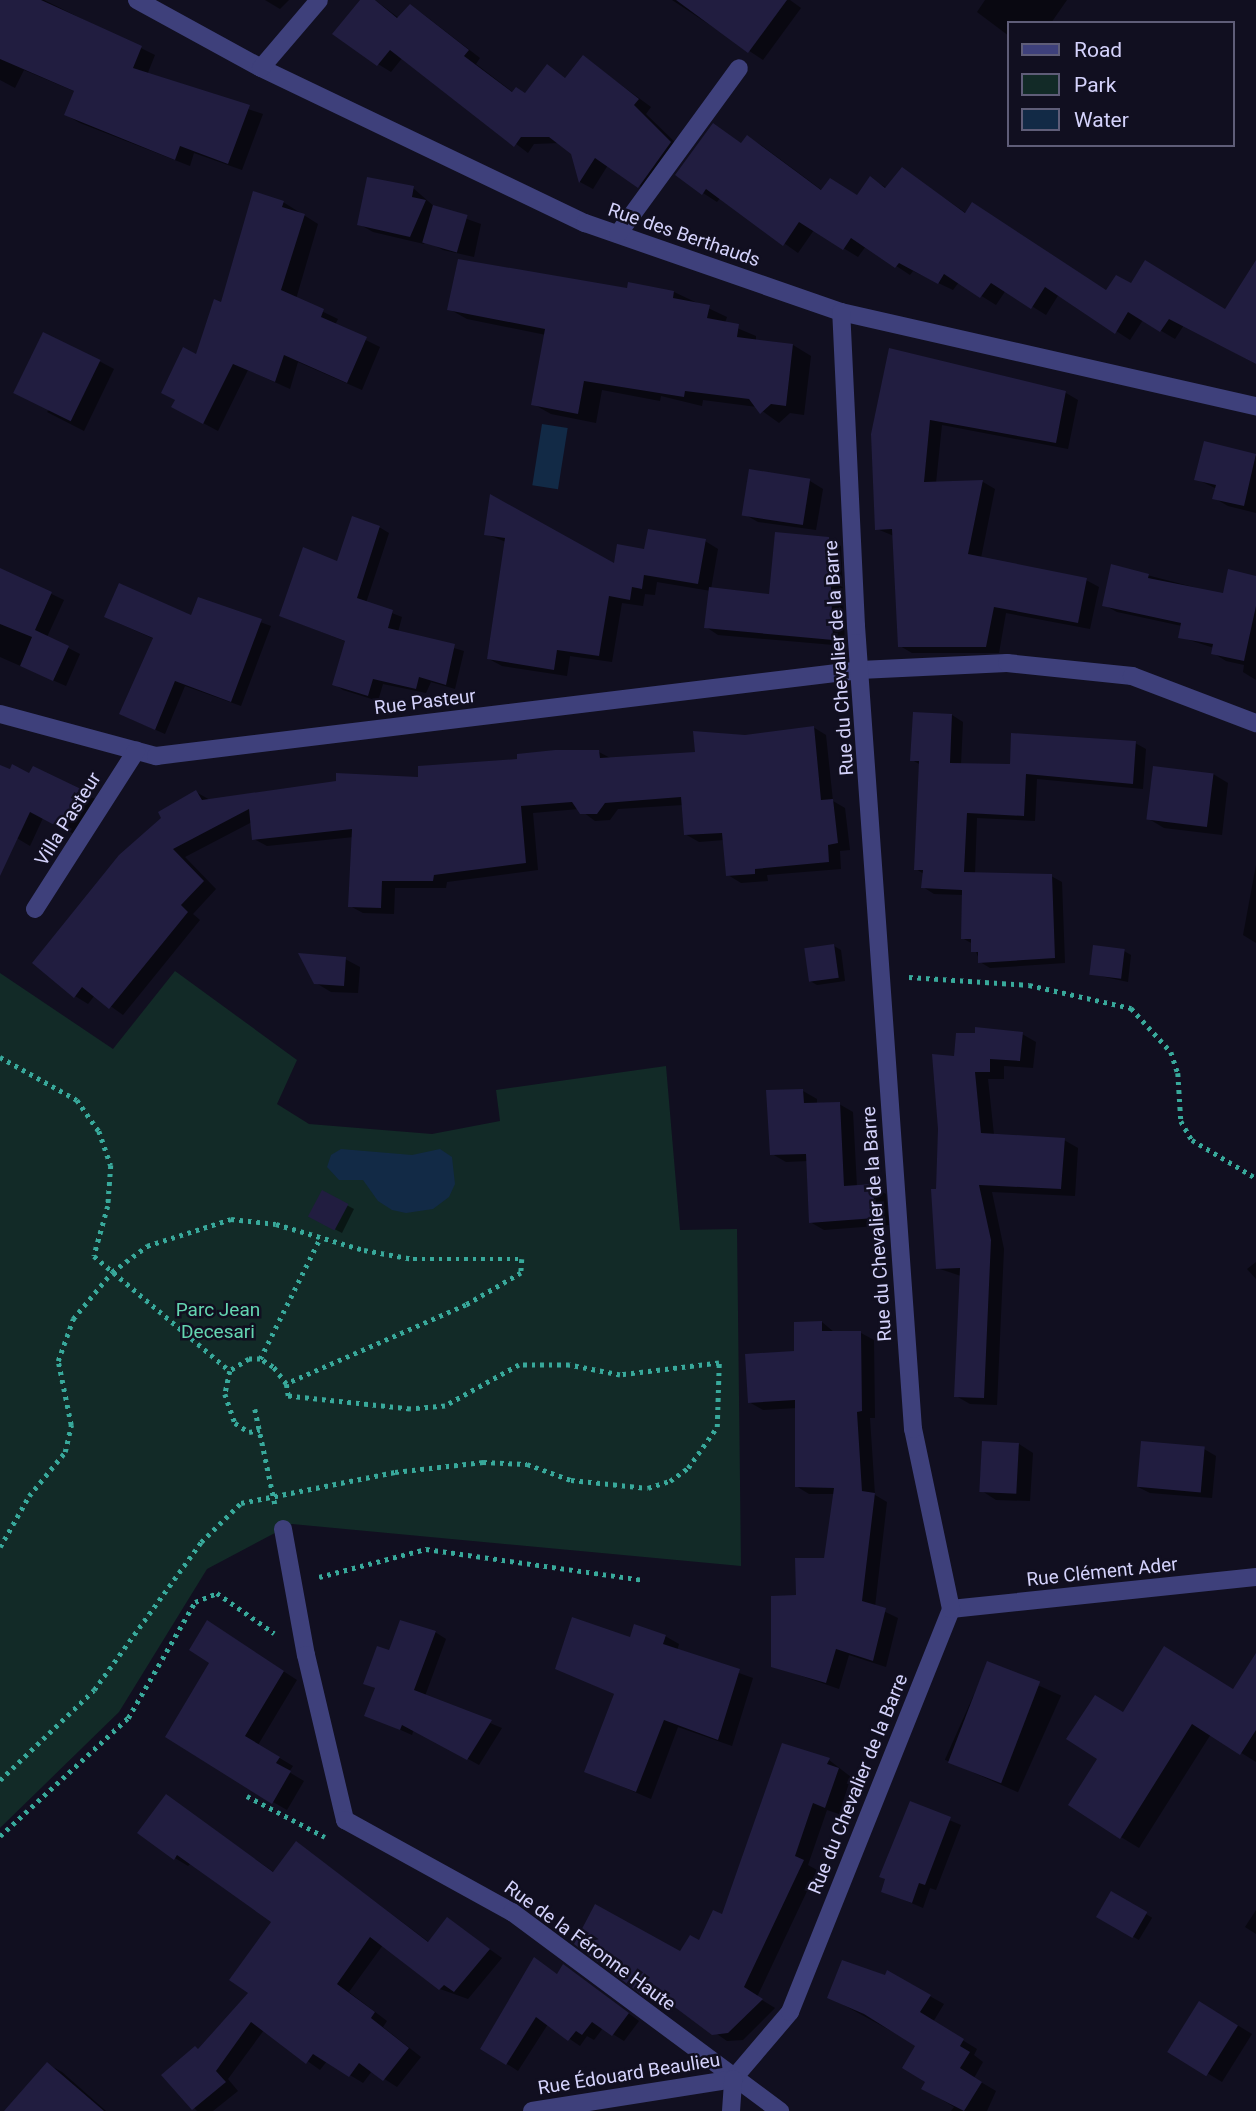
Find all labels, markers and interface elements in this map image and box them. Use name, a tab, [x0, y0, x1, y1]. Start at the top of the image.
legend	[1007, 21, 1235, 147]
text: Road	[1074, 38, 1122, 62]
text: Park	[1074, 73, 1116, 97]
text: Water	[1074, 108, 1129, 132]
street label: Rue des Berthauds	[605, 198, 763, 272]
street label: Rue du Chevalier de la Barre	[819, 540, 859, 776]
street label: Rue Pasteur	[373, 684, 477, 720]
street label: Villa Pasteur	[30, 768, 106, 870]
street label: Rue du Chevalier de la Barre	[857, 1106, 897, 1342]
park label: Parc Jean Decesari	[176, 1299, 260, 1343]
street label: Rue Clément Ader	[1025, 1553, 1179, 1591]
street label: Rue du Chevalier de la Barre	[803, 1670, 913, 1898]
street label: Rue de la Féronne Haute	[500, 1876, 680, 2016]
street label: Rue Édouard Beaulieu	[536, 2048, 722, 2100]

